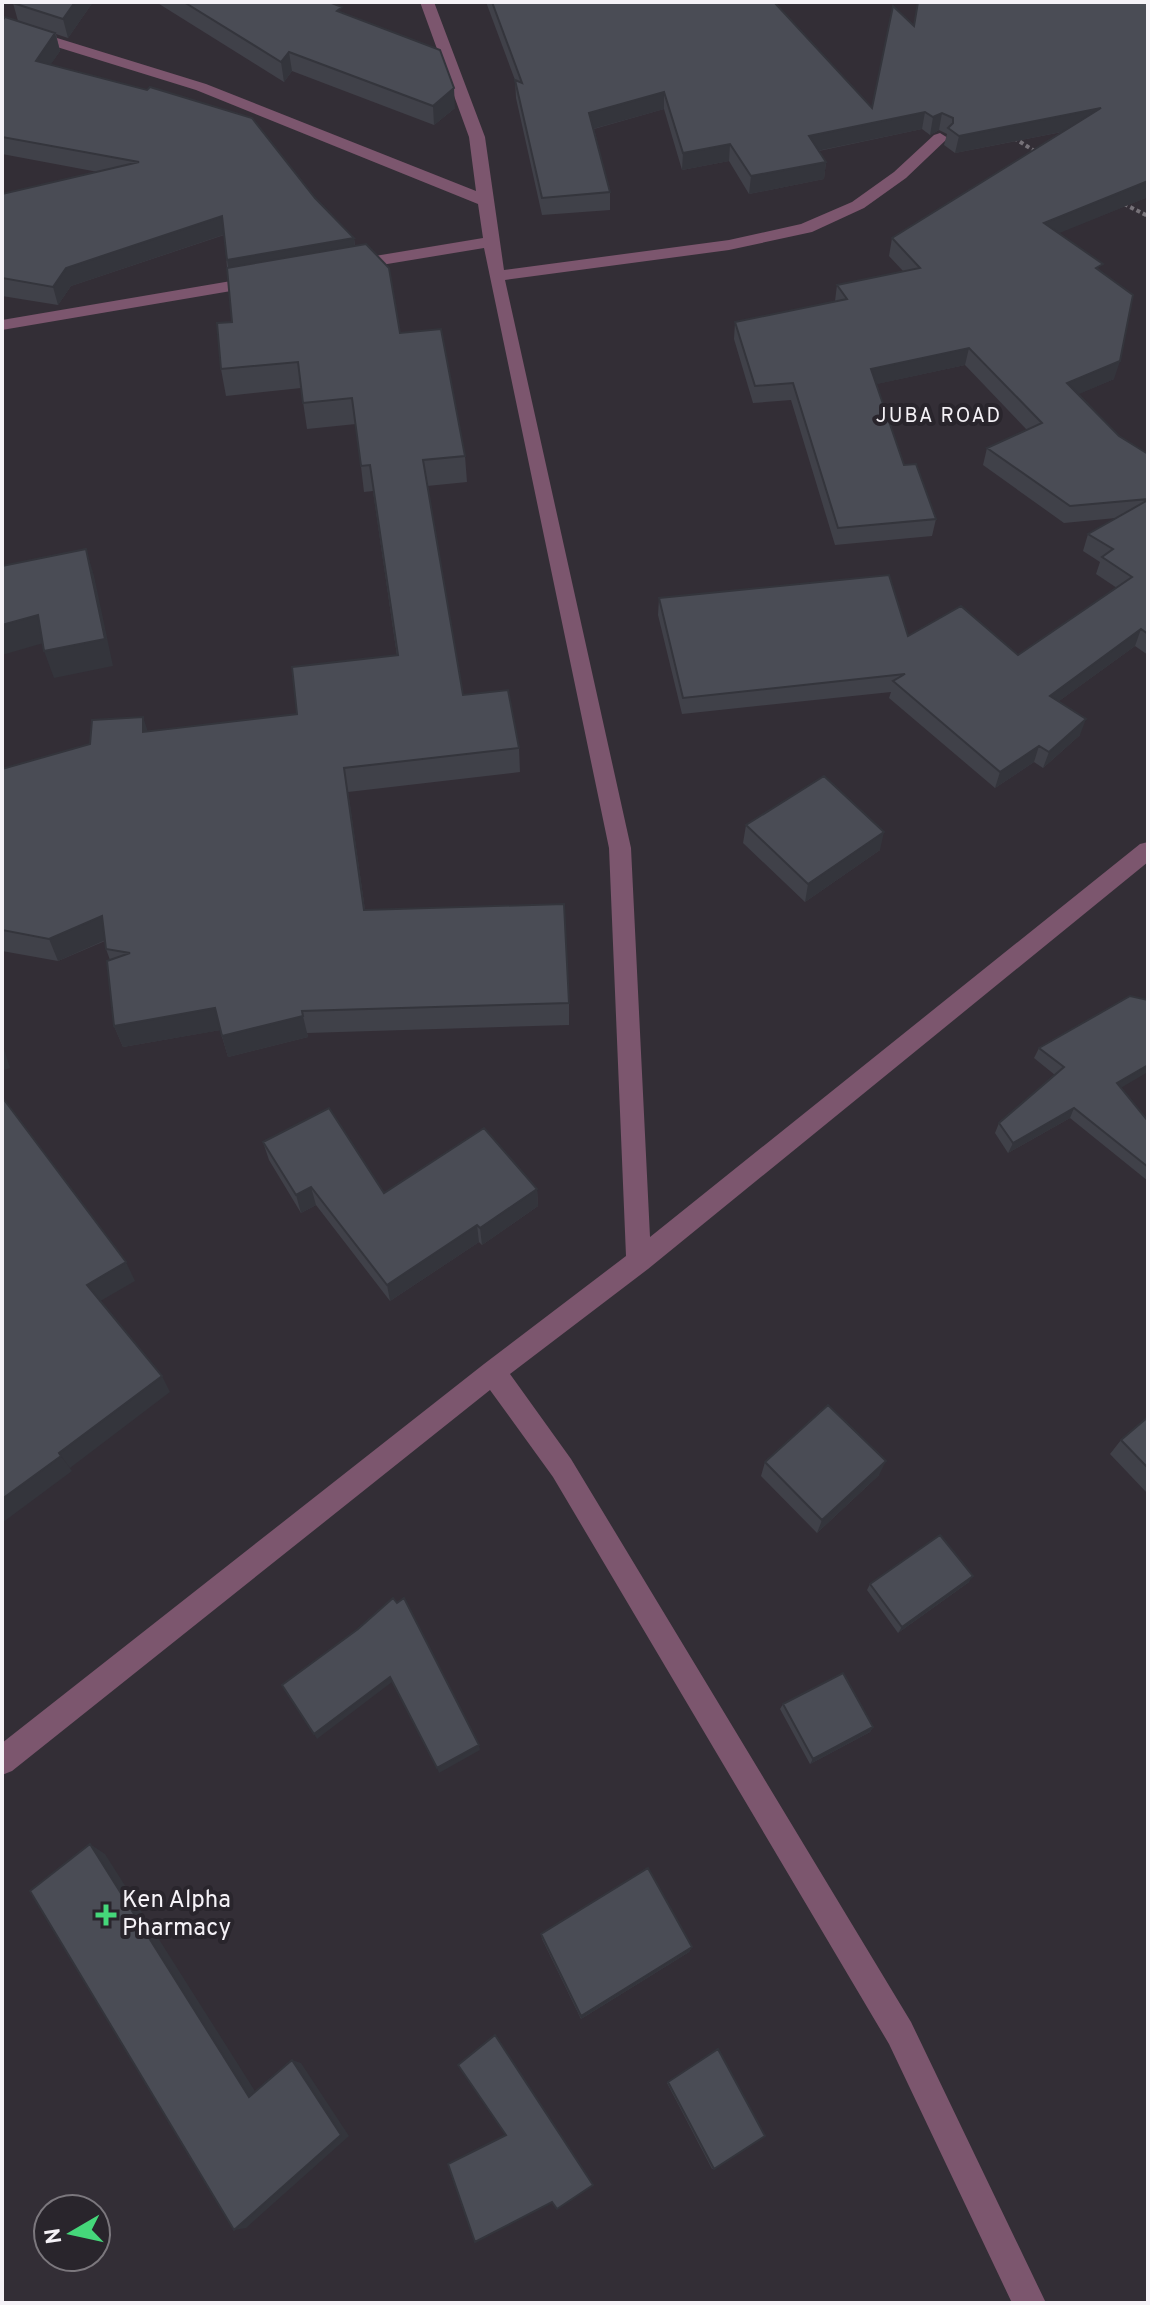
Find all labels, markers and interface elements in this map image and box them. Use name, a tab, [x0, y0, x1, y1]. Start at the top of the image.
district label: JUBA ROAD	[876, 404, 1002, 430]
place label: Ken Alpha Pharmacy	[122, 1886, 231, 1944]
marker: Ken Alpha Pharmacy	[97, 1906, 115, 1924]
north arrow	[32, 2193, 112, 2273]
text: N	[40, 2226, 69, 2246]

